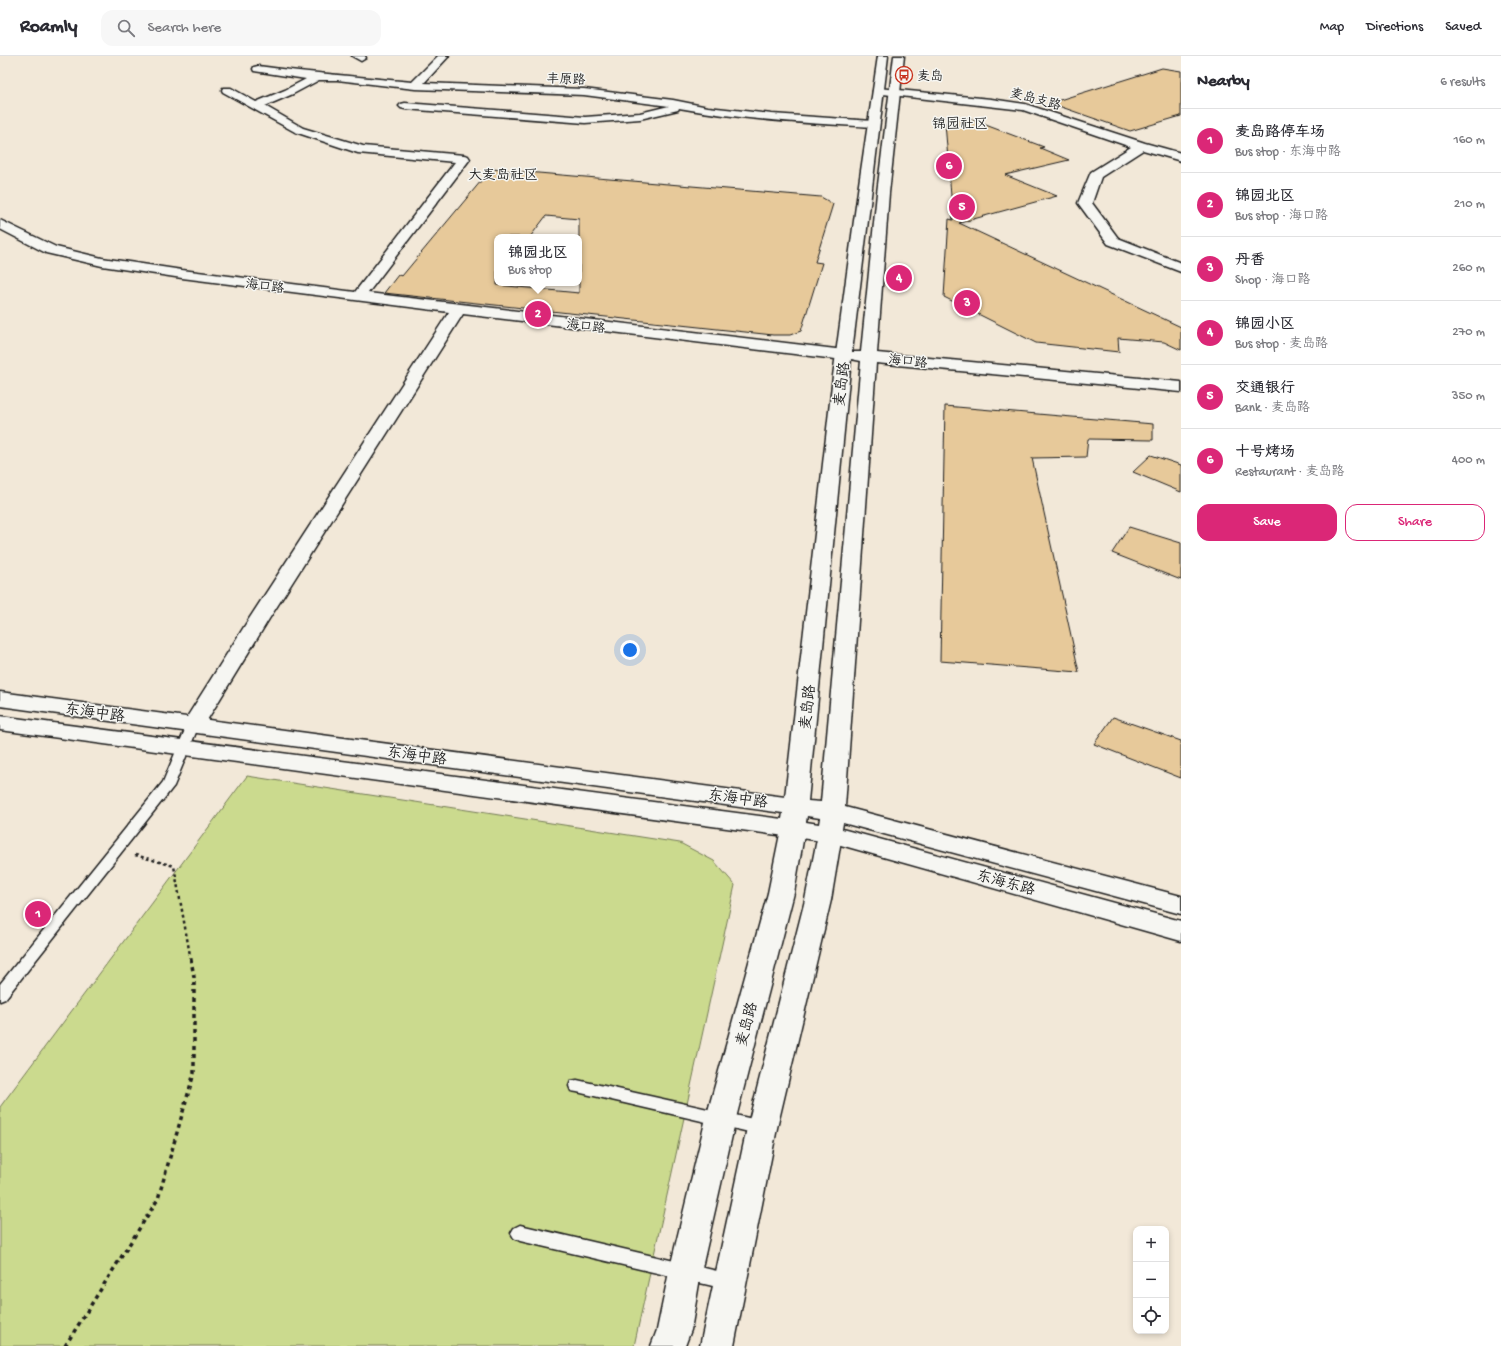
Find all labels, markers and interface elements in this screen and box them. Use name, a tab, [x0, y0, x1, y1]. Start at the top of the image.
search box	[101, 10, 381, 46]
text: Roamly	[20, 16, 77, 39]
icon: search	[115, 17, 137, 39]
text: Search here	[147, 19, 221, 37]
text: Map	[1320, 19, 1344, 36]
text: Directions	[1366, 19, 1423, 36]
text: Saved	[1445, 19, 1481, 36]
bus stop icon: 麦岛	[894, 65, 914, 85]
place label: 麦岛	[917, 69, 943, 85]
street label: 丰原路	[546, 71, 586, 89]
text: Nearby	[1197, 72, 1250, 92]
text: 6 results	[1440, 75, 1485, 90]
street label: 麦岛支路	[1008, 85, 1063, 114]
district label: 锦园社区	[932, 116, 988, 134]
text: 麦岛路停车场	[1235, 124, 1325, 142]
text: 1	[1207, 133, 1213, 148]
text: 160 m	[1453, 133, 1485, 148]
text: Bus stop · 东海中路	[1235, 145, 1341, 160]
pin: 6	[936, 151, 962, 181]
district label: 大麦岛社区	[468, 168, 538, 185]
text: 锦园北区	[1235, 188, 1295, 206]
pin: 5	[949, 192, 975, 222]
text: 2	[1207, 197, 1213, 212]
text: 210 m	[1454, 197, 1485, 212]
text: Bus stop · 海口路	[1235, 209, 1328, 224]
popup	[494, 234, 582, 286]
text: 锦园北区	[508, 245, 568, 263]
text: 丹香	[1235, 252, 1265, 270]
text: 3	[1207, 261, 1213, 276]
text: 260 m	[1452, 261, 1485, 276]
text: Bus stop	[508, 263, 552, 278]
pin: 4	[886, 263, 912, 293]
text: Shop · 海口路	[1235, 273, 1310, 288]
street label: 海口路	[244, 277, 285, 297]
pin: 3	[954, 288, 980, 318]
pin: 2	[525, 299, 551, 329]
text: 锦园小区	[1235, 316, 1295, 334]
street label: 海口路	[565, 317, 606, 337]
text: 4	[1207, 325, 1213, 340]
text: 270 m	[1452, 325, 1485, 340]
text: Bus stop · 麦岛路	[1235, 337, 1328, 352]
street label: 海口路	[888, 352, 928, 372]
street label: 麦岛路	[831, 361, 855, 408]
text: 交通银行	[1235, 380, 1295, 398]
text: 5	[1207, 389, 1213, 404]
text: 350 m	[1452, 389, 1485, 404]
text: Bank · 麦岛路	[1235, 401, 1310, 416]
text: 十号烤场	[1235, 444, 1295, 462]
text: 6	[1207, 453, 1213, 468]
text: 400 m	[1452, 453, 1485, 468]
text: Restaurant · 麦岛路	[1235, 465, 1344, 480]
button: Save	[1197, 504, 1337, 541]
button: Share	[1345, 504, 1485, 541]
your location	[620, 640, 640, 660]
street label: 麦岛路	[798, 684, 820, 731]
street label: 东海中路	[64, 701, 126, 727]
street label: 东海中路	[386, 744, 448, 770]
street label: 东海中路	[707, 787, 769, 813]
street label: 东海东路	[974, 867, 1037, 900]
pin: 1	[25, 899, 51, 929]
street label: 麦岛路	[733, 1000, 762, 1049]
map controls	[1133, 1226, 1169, 1334]
button: +	[1133, 1226, 1169, 1262]
button: −	[1133, 1262, 1169, 1298]
button: locate	[1133, 1298, 1169, 1334]

